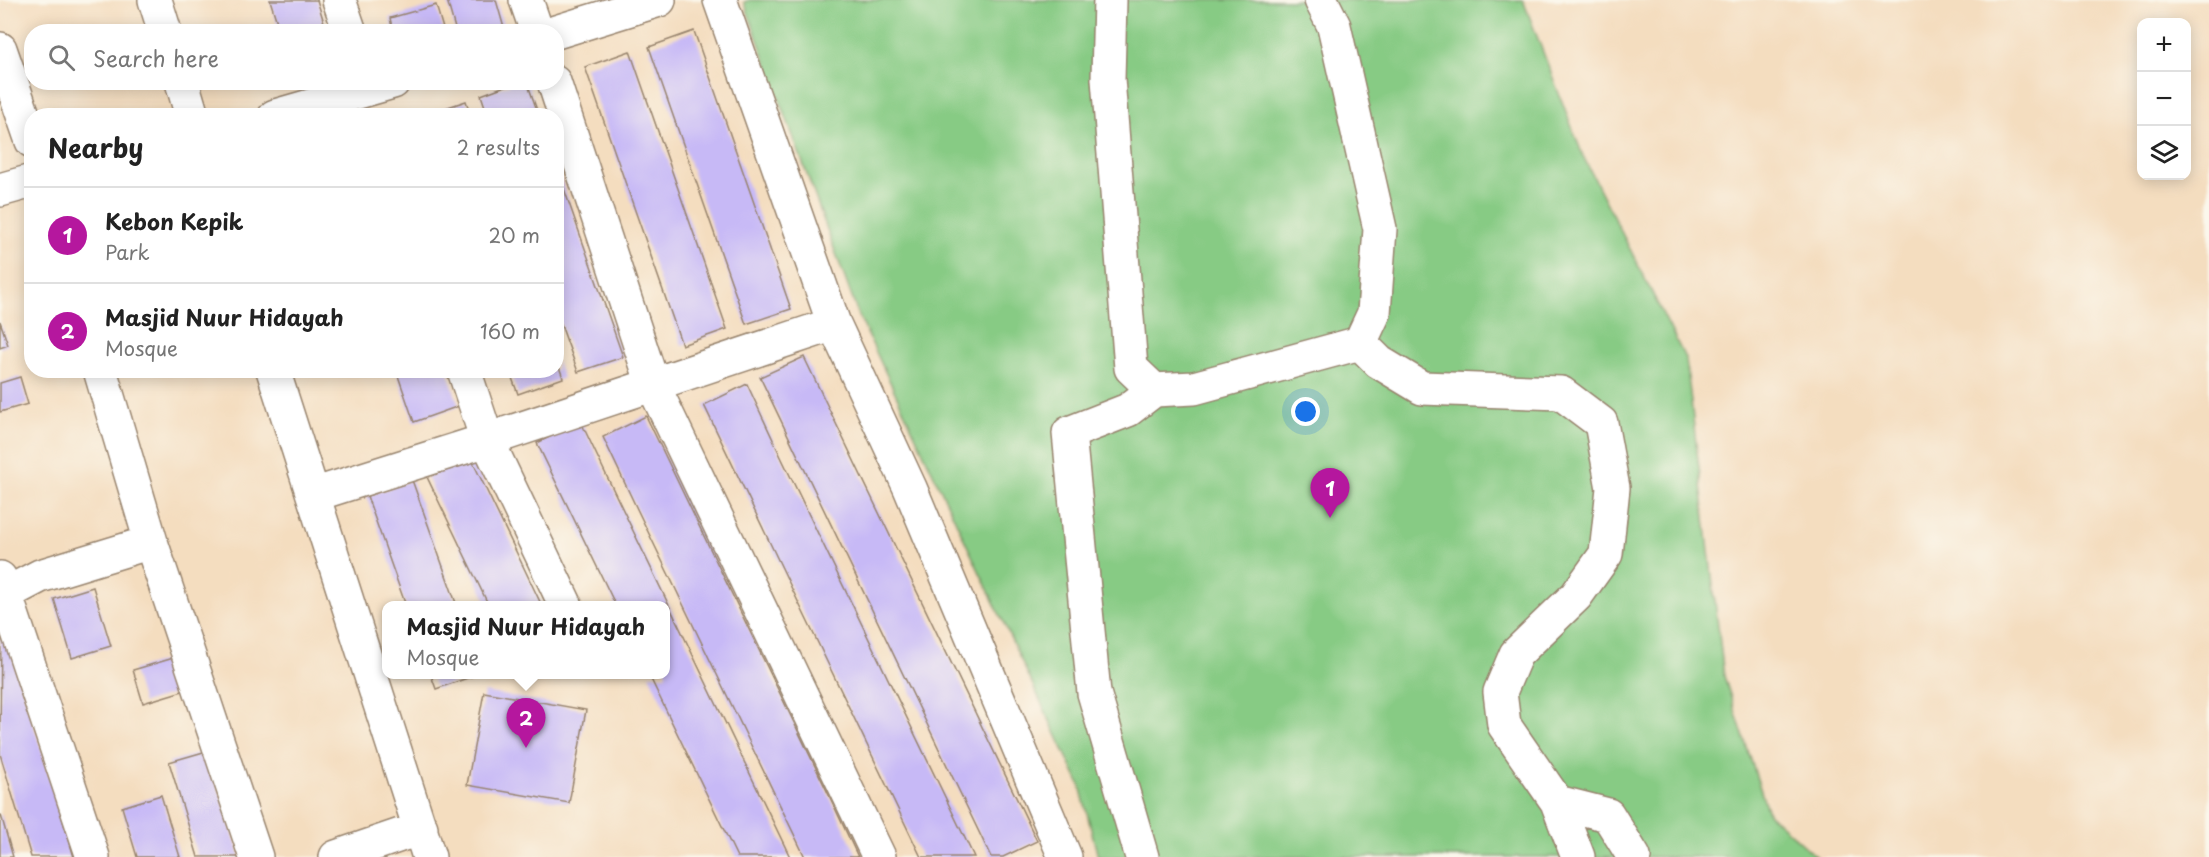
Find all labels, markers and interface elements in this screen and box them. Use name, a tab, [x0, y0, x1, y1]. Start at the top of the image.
map controls	[2137, 18, 2191, 180]
button: +	[2137, 18, 2191, 72]
search box	[24, 24, 564, 90]
icon: search	[45, 41, 78, 74]
text: Search here	[93, 41, 219, 74]
button: −	[2137, 72, 2191, 126]
button: layers	[2137, 126, 2191, 180]
text: Nearby	[48, 128, 143, 167]
text: 2 results	[457, 132, 540, 162]
text: Kebon Kepik	[105, 204, 243, 237]
text: 1	[63, 220, 72, 250]
text: 20 m	[488, 220, 540, 250]
text: Park	[105, 237, 150, 267]
text: Masjid Nuur Hidayah	[105, 300, 344, 333]
text: 2	[60, 316, 75, 346]
text: 160 m	[480, 316, 540, 346]
text: Mosque	[105, 333, 178, 363]
your location	[1291, 397, 1320, 426]
pin: 1	[1310, 468, 1350, 518]
popup	[382, 601, 670, 679]
text: Masjid Nuur Hidayah	[407, 609, 645, 642]
text: Mosque	[407, 642, 479, 672]
pin: 2	[506, 698, 546, 748]

